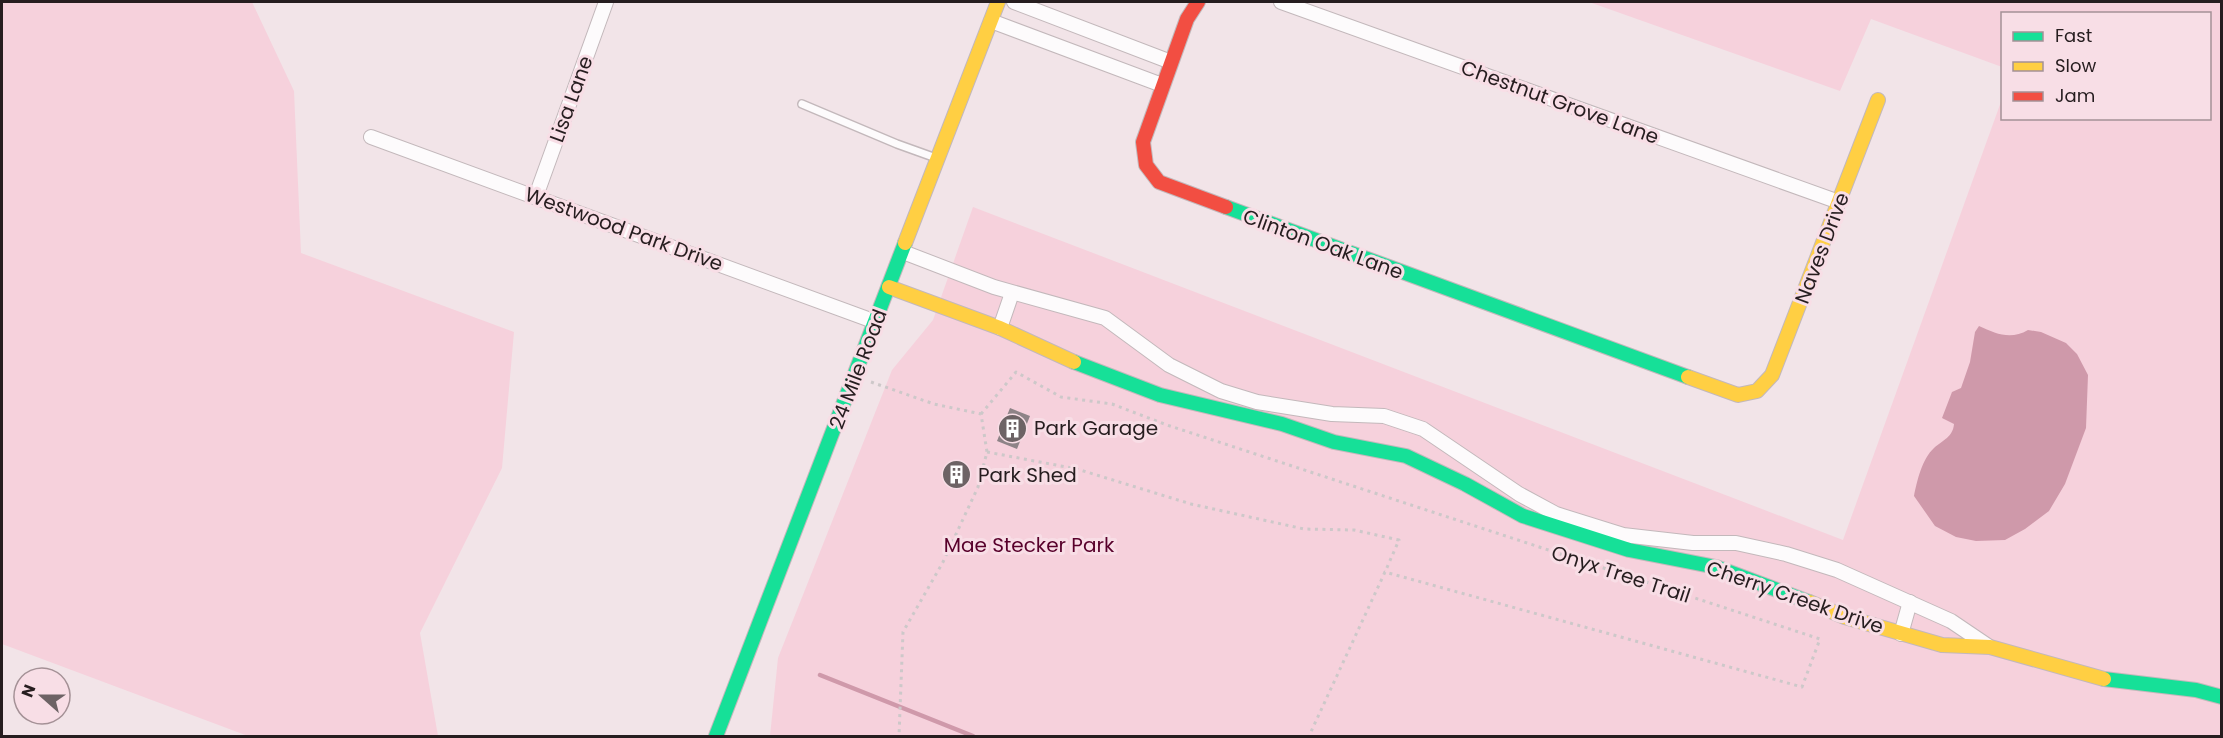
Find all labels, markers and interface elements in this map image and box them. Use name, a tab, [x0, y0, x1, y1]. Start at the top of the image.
legend	[2001, 12, 2211, 120]
text: Fast	[2055, 23, 2092, 48]
street label: Lisa Lane	[542, 52, 600, 146]
street label: Chestnut Grove Lane	[1457, 53, 1663, 151]
text: Slow	[2055, 53, 2097, 78]
text: Jam	[2055, 83, 2095, 108]
street label: Westwood Park Drive	[521, 180, 727, 278]
street label: Naves Drive	[1788, 188, 1856, 308]
street label: Clinton Oak Lane	[1239, 202, 1407, 286]
street label: 24 Mile Road	[822, 305, 894, 433]
building icon: Park Garage	[997, 412, 1029, 444]
place label: Park Garage	[1034, 414, 1158, 442]
building icon: Park Shed	[941, 459, 973, 491]
place label: Park Shed	[978, 461, 1077, 489]
park label: Mae Stecker Park	[944, 531, 1115, 559]
street label: Onyx Tree Trail	[1548, 538, 1694, 610]
street label: Cherry Creek Drive	[1703, 554, 1887, 640]
north arrow	[12, 666, 72, 726]
text: N	[16, 681, 41, 701]

